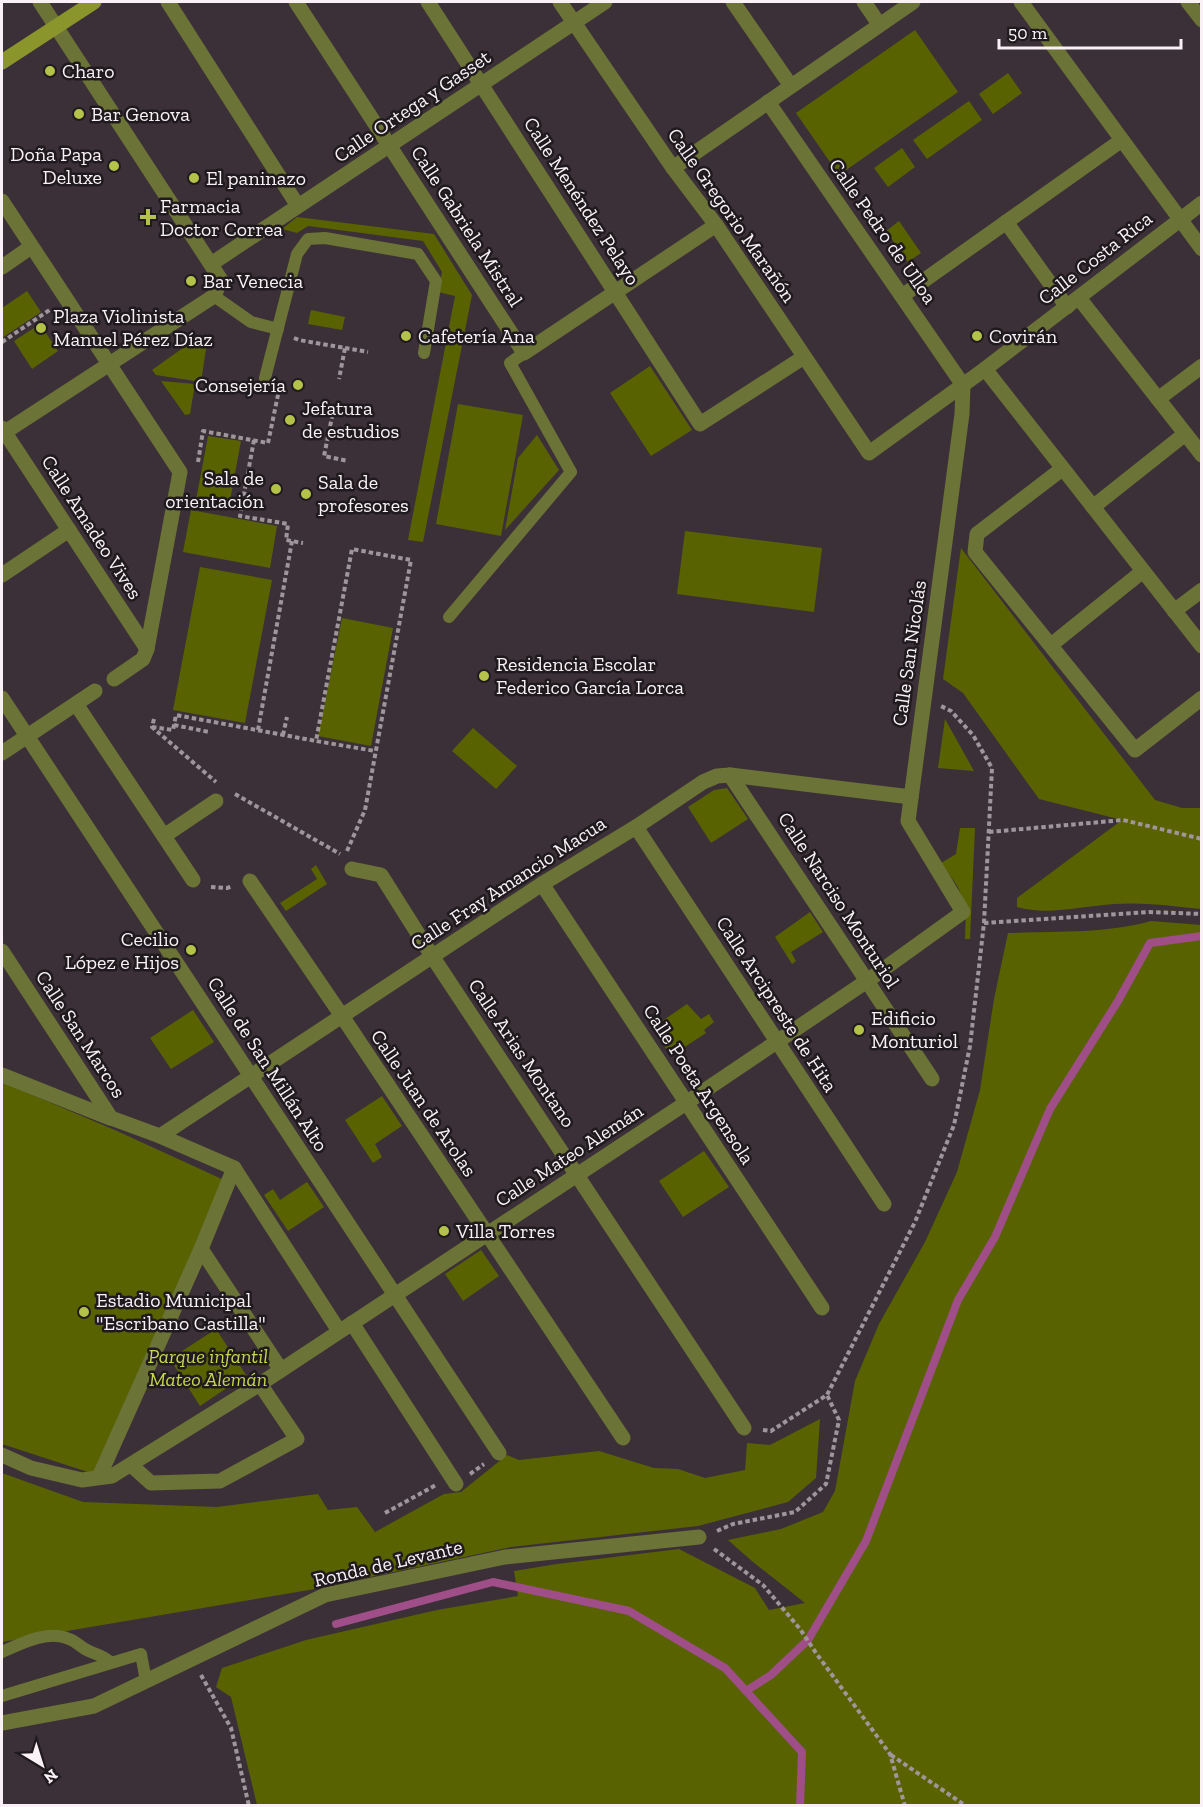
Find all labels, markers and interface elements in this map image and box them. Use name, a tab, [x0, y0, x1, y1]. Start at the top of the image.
scale bar	[999, 12, 1180, 50]
text: 50 m	[1008, 22, 1048, 44]
street label: Calle Ortega y Gasset	[329, 44, 495, 167]
place label: Charo	[62, 59, 114, 83]
marker: Charo	[43, 64, 57, 78]
place label: Bar Genova	[91, 102, 190, 126]
marker: Bar Genova	[72, 107, 86, 121]
street label: Calle Menéndez Pelayo	[519, 112, 645, 290]
street label: Calle Gregorio Marañón	[663, 123, 802, 307]
street label: Calle Gabriela Mistral	[406, 141, 528, 311]
place label: Doña Papa Deluxe	[10, 142, 102, 189]
street label: Calle Pedro de Ulloa	[824, 154, 942, 308]
marker: Doña Papa Deluxe	[107, 159, 121, 173]
place label: El paninazo	[206, 166, 306, 190]
marker: El paninazo	[187, 171, 201, 185]
place label: Farmacia Doctor Correa	[160, 194, 283, 241]
street label: Calle Costa Rica	[1033, 206, 1157, 310]
marker: Farmacia Doctor Correa	[141, 210, 155, 224]
place label: Bar Venecia	[203, 269, 303, 293]
marker: Bar Venecia	[184, 274, 198, 288]
place label: Plaza Violinista Manuel Pérez Díaz	[53, 304, 213, 351]
marker: Plaza Violinista Manuel Pérez Díaz	[34, 321, 48, 335]
place label: Cafetería Ana	[418, 324, 535, 348]
place label: Covirán	[989, 324, 1058, 348]
marker: Cafetería Ana	[399, 329, 413, 343]
marker: Covirán	[970, 329, 984, 343]
place label: Consejería	[195, 373, 286, 397]
marker: Consejería	[291, 378, 305, 392]
place label: Jefatura de estudios	[302, 396, 399, 443]
marker: Jefatura de estudios	[283, 413, 297, 427]
street label: Calle Amadeo Vives	[37, 451, 147, 603]
place label: Sala de orientación	[165, 466, 265, 513]
place label: Sala de profesores	[318, 470, 409, 517]
marker: Sala de orientación	[269, 482, 283, 496]
marker: Sala de profesores	[299, 487, 313, 501]
street label: Calle San Nicolás	[887, 579, 931, 727]
place label: Residencia Escolar Federico García Lorca	[496, 652, 684, 699]
marker: Residencia Escolar Federico García Lorca	[477, 669, 491, 683]
street label: Calle Narciso Monturiol	[773, 807, 905, 993]
street label: Calle Fray Amancio Macua	[406, 811, 610, 955]
street label: Calle Arcipreste de Hita	[711, 912, 843, 1097]
place label: Cecilio López e Hijos	[65, 927, 179, 974]
marker: Cecilio López e Hijos	[184, 943, 198, 957]
street label: Calle San Marcos	[31, 966, 131, 1102]
street label: Calle de San Millán Alto	[203, 972, 333, 1156]
street label: Calle Arias Montano	[463, 974, 581, 1132]
street label: Calle Poeta Argensola	[638, 999, 760, 1169]
place label: Edificio Monturiol	[871, 1006, 958, 1053]
marker: Edificio Monturiol	[852, 1023, 866, 1037]
street label: Calle Juan de Arolas	[366, 1025, 482, 1181]
street label: Calle Mateo Alemán	[491, 1098, 648, 1212]
place label: Villa Torres	[455, 1219, 555, 1243]
marker: Villa Torres	[437, 1224, 451, 1238]
place label: Estadio Municipal "Escribano Castilla"	[96, 1288, 266, 1335]
marker: Estadio Municipal "Escribano Castilla"	[77, 1305, 91, 1319]
park label: Parque infantil Mateo Alemán	[148, 1344, 268, 1391]
street label: Ronda de Levante	[311, 1534, 465, 1592]
north arrow	[12, 1735, 72, 1795]
text: N	[40, 1765, 62, 1788]

